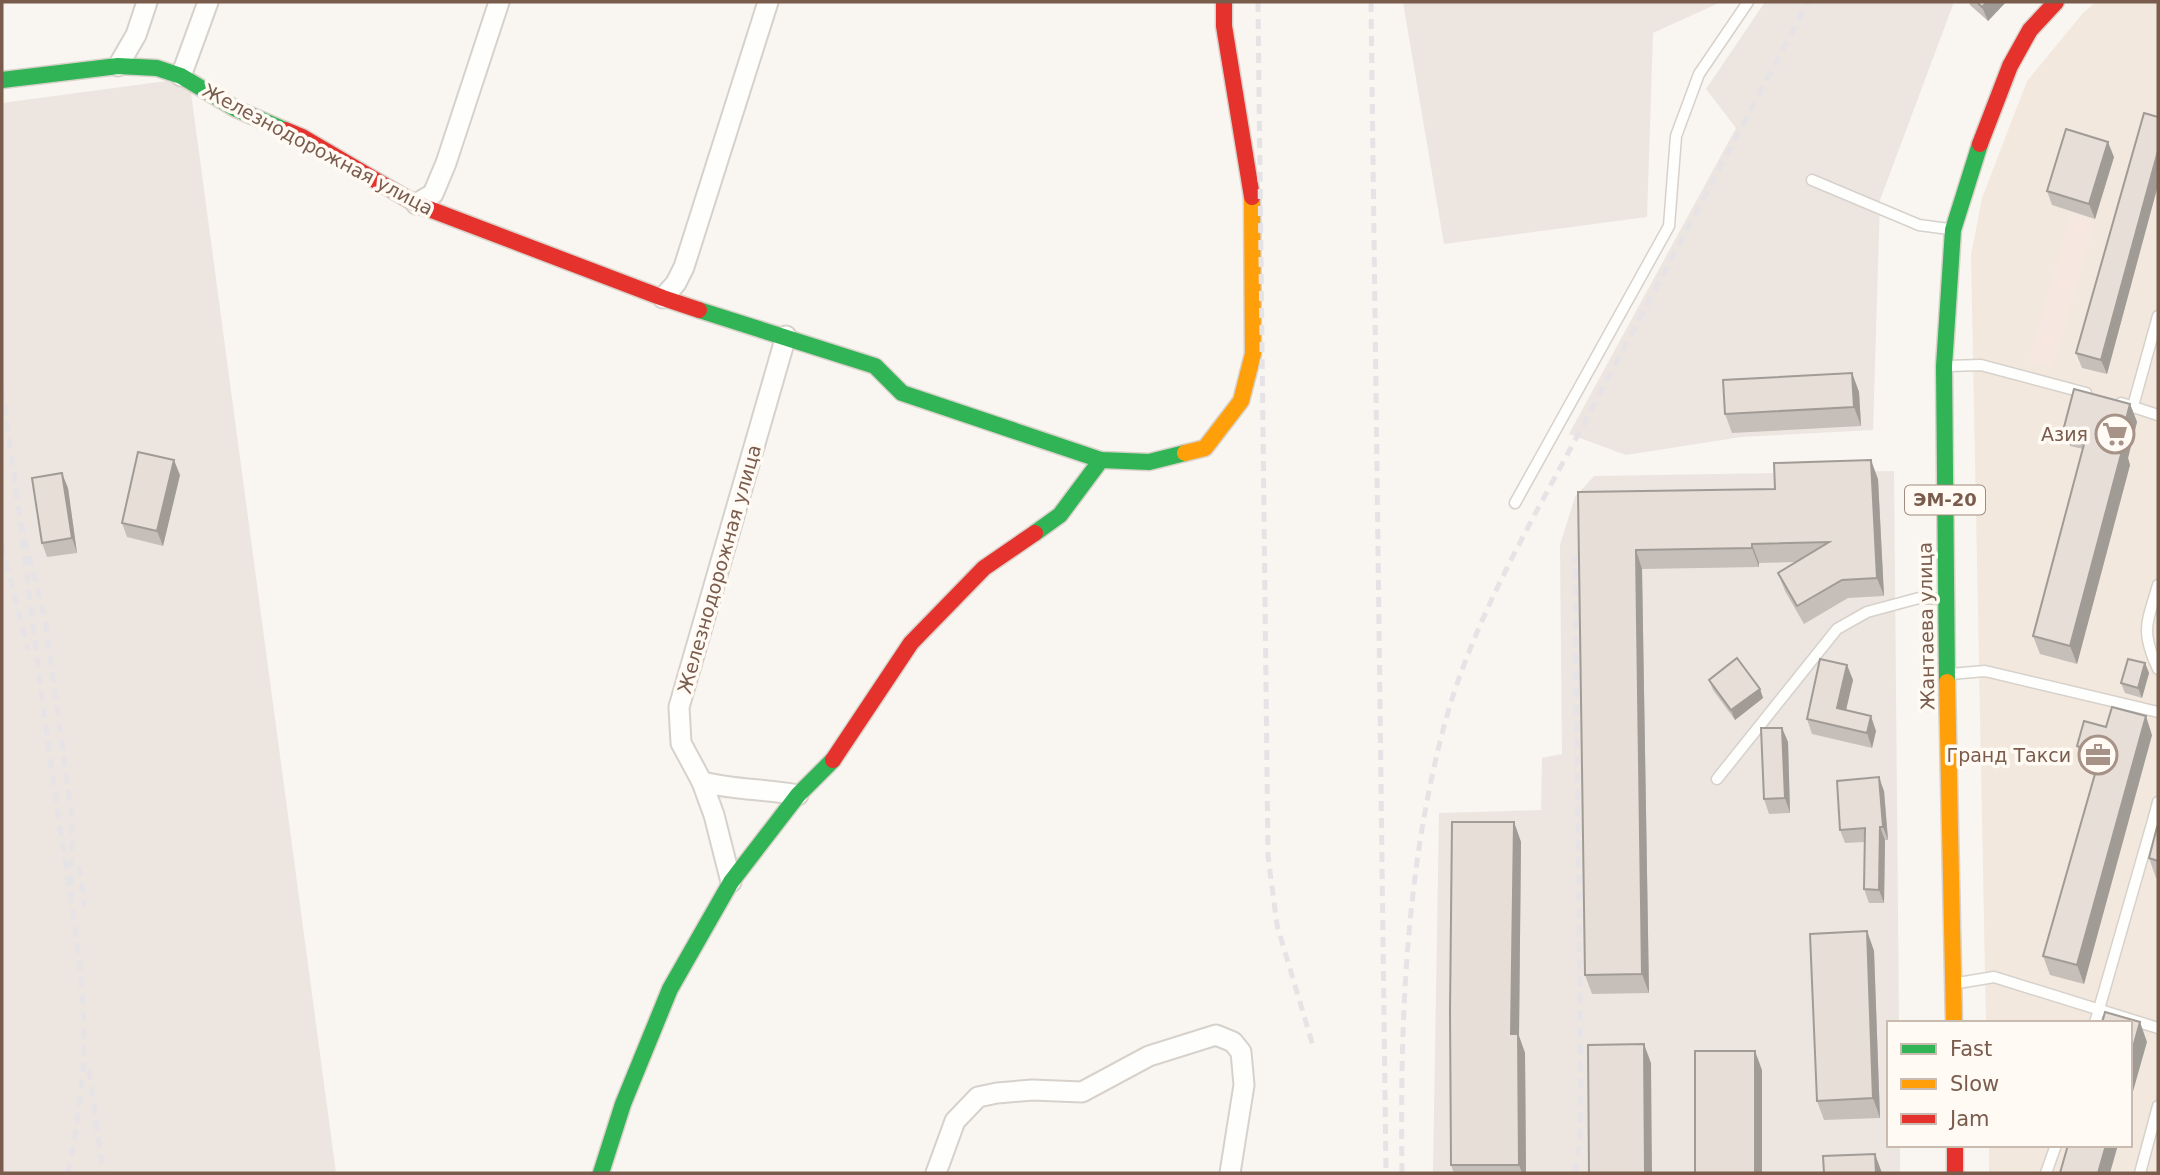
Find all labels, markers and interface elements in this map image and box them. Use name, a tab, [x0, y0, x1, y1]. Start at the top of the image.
street label: Железнодорожная улица	[199, 79, 437, 219]
supermarket icon: Азия	[2094, 413, 2136, 455]
place label: Азия	[2041, 423, 2088, 445]
street label: Железнодорожная улица	[673, 442, 765, 696]
road number: ЭМ-20	[1905, 486, 1985, 514]
street label: Жантаева улица	[1914, 542, 1938, 710]
office icon: Гранд Такси	[2077, 734, 2119, 776]
place label: Гранд Такси	[1947, 744, 2071, 766]
legend	[1887, 1021, 2132, 1147]
text: Fast	[1950, 1037, 1992, 1061]
text: Slow	[1950, 1072, 1999, 1096]
text: Jam	[1948, 1107, 1990, 1131]

